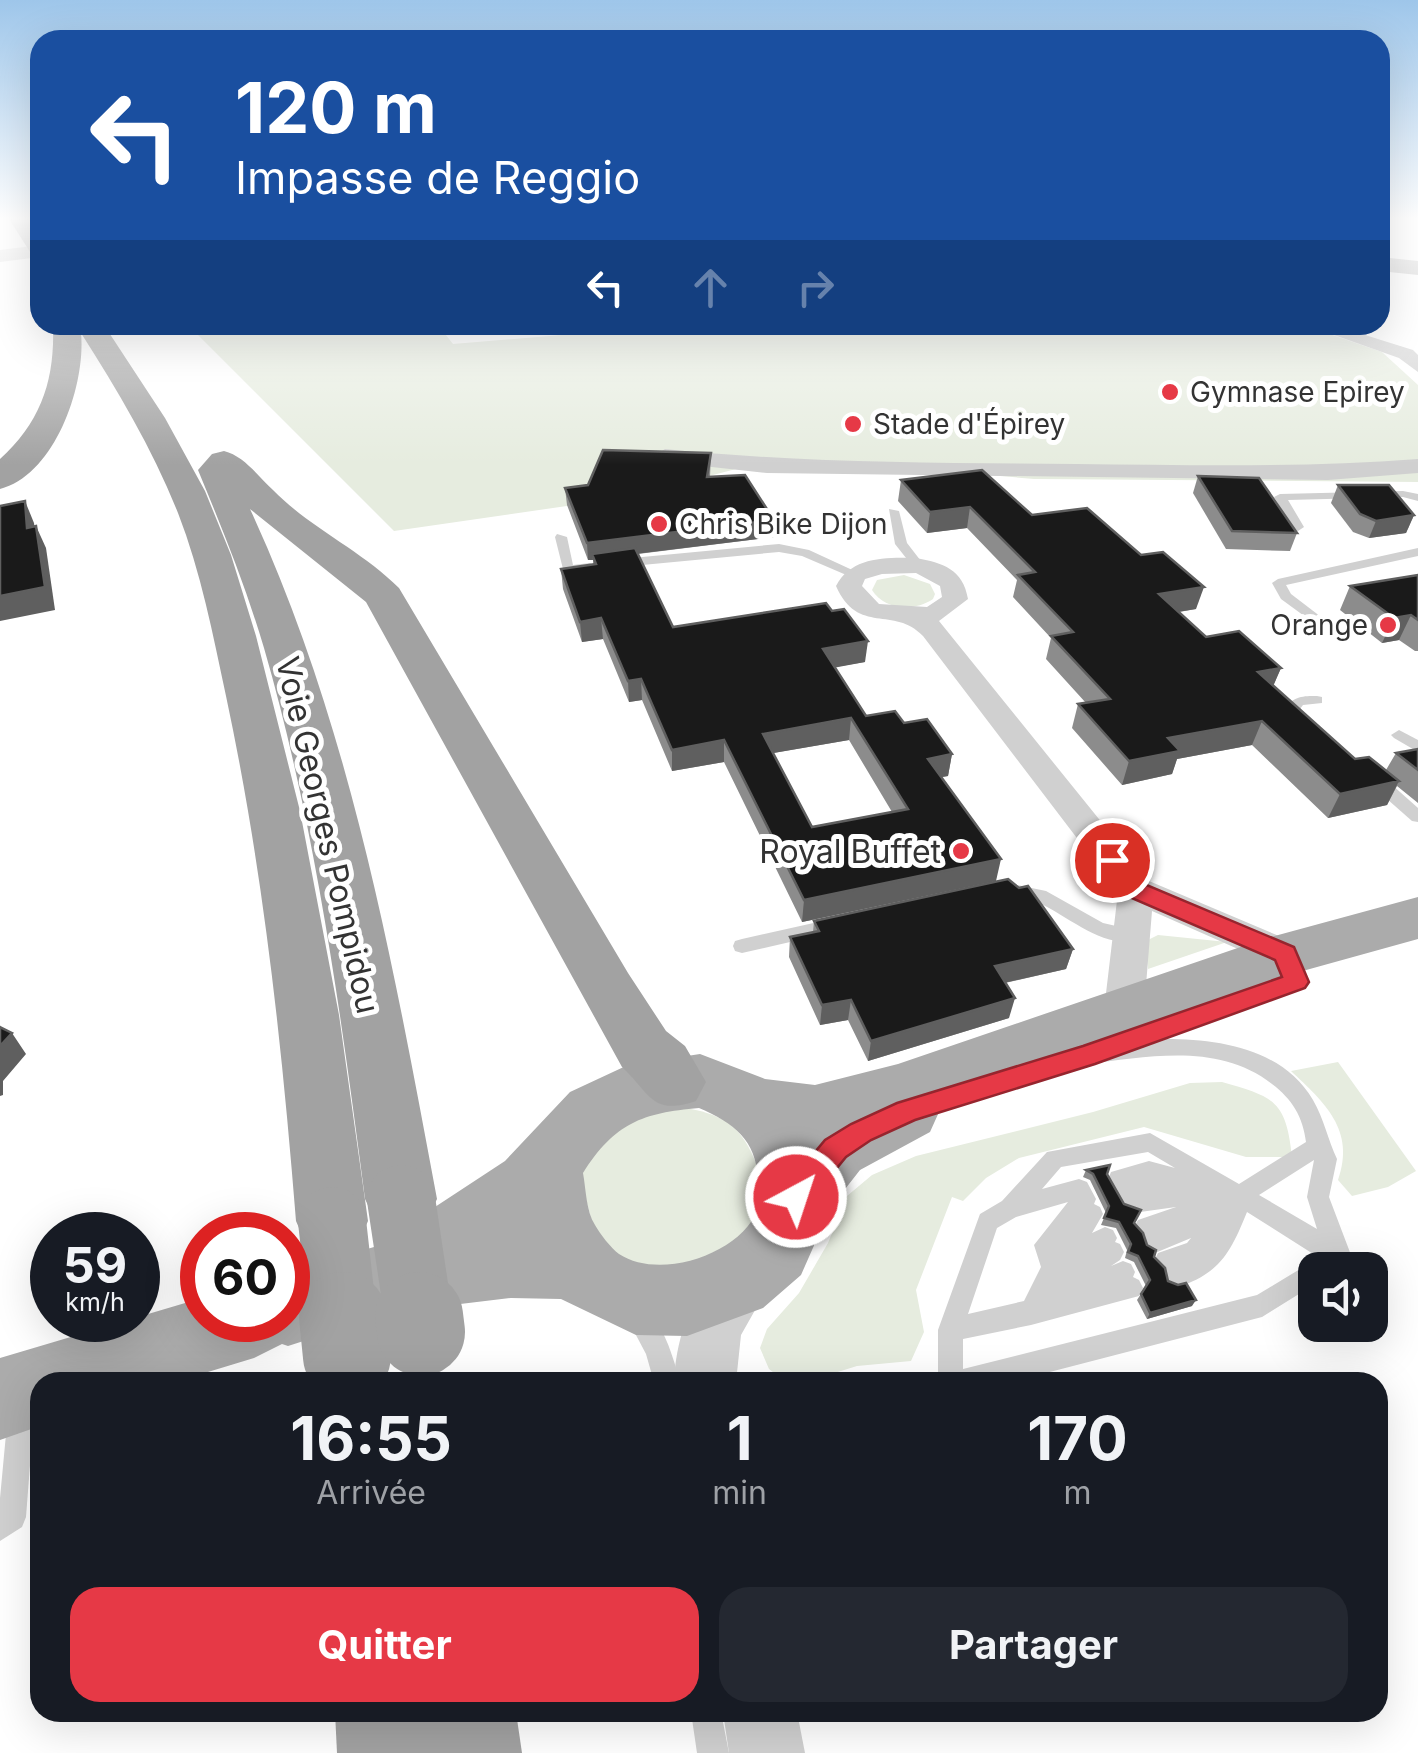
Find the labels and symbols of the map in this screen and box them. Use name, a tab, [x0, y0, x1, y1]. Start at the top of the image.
place label: Gymnase Epirey	[1190, 375, 1405, 409]
marker: Gymnase Epirey	[1159, 381, 1181, 403]
place label: Stade d'Épirey	[873, 406, 1065, 441]
marker: Stade d'Épirey	[842, 413, 864, 435]
place label: Chris Bike Dijon	[679, 507, 888, 541]
marker: Chris Bike Dijon	[648, 513, 670, 535]
place label: Orange	[1270, 608, 1368, 642]
marker: Orange	[1377, 614, 1399, 636]
street label: Voie Georges Pompidou	[268, 653, 388, 1017]
pin	[1070, 818, 1155, 903]
place label: Royal Buffet	[759, 832, 941, 871]
marker: Royal Buffet	[950, 840, 972, 862]
position arrow	[744, 1145, 848, 1249]
speed limit sign: 60	[180, 1212, 310, 1342]

